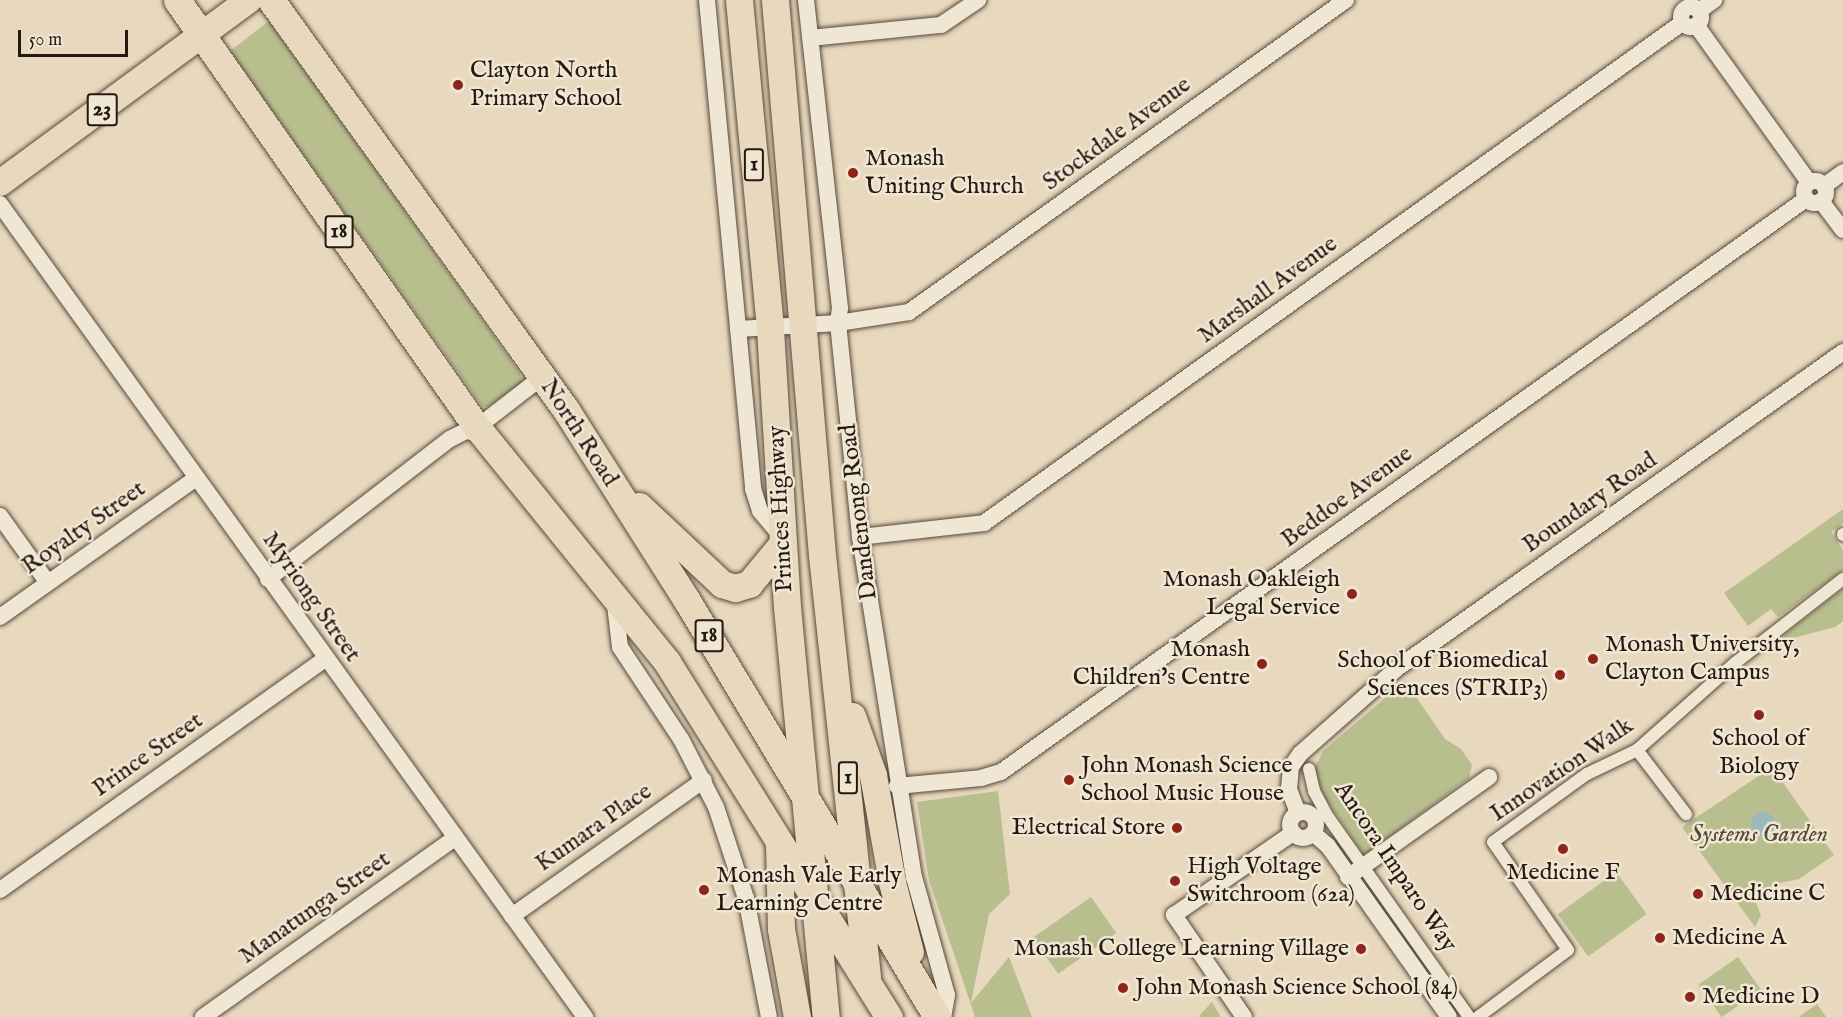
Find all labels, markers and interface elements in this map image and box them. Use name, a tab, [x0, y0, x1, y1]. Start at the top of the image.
scale bar	[21, 18, 130, 56]
text: 50 m	[29, 29, 62, 52]
place label: Clayton North Primary School	[470, 57, 622, 113]
street label: Stockdale Avenue	[1037, 71, 1197, 197]
marker: Clayton North Primary School	[451, 78, 465, 92]
road number: 23	[86, 91, 118, 129]
place label: Monash Uniting Church	[865, 145, 1024, 201]
road number: 1	[744, 146, 764, 184]
marker: Monash Uniting Church	[846, 166, 860, 180]
road number: 18	[324, 213, 354, 251]
street label: Marshall Avenue	[1193, 230, 1343, 350]
street label: North Road	[534, 374, 624, 492]
street label: Dandenong Road	[834, 422, 884, 602]
street label: Princes Highway	[762, 425, 800, 593]
street label: Beddoe Avenue	[1276, 440, 1418, 554]
street label: Boundary Road	[1517, 446, 1663, 560]
street label: Royalty Street	[17, 475, 151, 581]
street label: Myriong Street	[255, 526, 367, 668]
place label: Monash Oakleigh Legal Service	[1162, 566, 1340, 622]
marker: Monash Oakleigh Legal Service	[1345, 587, 1359, 601]
road number: 18	[694, 617, 724, 655]
place label: Monash University, Clayton Campus	[1605, 631, 1799, 687]
place label: Monash Children's Centre	[1073, 636, 1250, 692]
place label: School of Biomedical Sciences (STRIP3)	[1337, 647, 1548, 703]
marker: Monash University, Clayton Campus	[1586, 652, 1600, 666]
marker: Monash Children's Centre	[1255, 657, 1269, 671]
marker: School of Biomedical Sciences (STRIP3)	[1553, 668, 1567, 682]
street label: Prince Street	[87, 706, 209, 804]
marker: School of Biology	[1752, 708, 1766, 722]
street label: Innovation Walk	[1485, 712, 1639, 828]
place label: School of Biology	[1712, 725, 1806, 781]
place label: John Monash Science School Music House	[1081, 752, 1293, 808]
road number: 1	[838, 759, 858, 797]
marker: John Monash Science School Music House	[1062, 773, 1076, 787]
street label: Ancora Imparo Way	[1327, 776, 1463, 958]
street label: Kumara Place	[530, 777, 658, 879]
place label: Electrical Store	[1012, 814, 1165, 842]
marker: Electrical Store	[1170, 821, 1184, 835]
park label: Systems Garden	[1690, 821, 1828, 849]
marker: Medicine F	[1556, 842, 1570, 856]
street label: Manatunga Street	[234, 845, 396, 971]
place label: High Voltage Switchroom (62a)	[1187, 853, 1355, 909]
place label: Medicine F	[1506, 859, 1620, 887]
place label: Monash Vale Early Learning Centre	[716, 862, 902, 918]
marker: High Voltage Switchroom (62a)	[1168, 874, 1182, 888]
place label: Medicine C	[1710, 880, 1825, 908]
marker: Monash Vale Early Learning Centre	[697, 883, 711, 897]
marker: Medicine C	[1691, 887, 1705, 901]
place label: Medicine A	[1672, 924, 1786, 952]
marker: Medicine A	[1653, 931, 1667, 945]
place label: Monash College Learning Village	[1014, 935, 1349, 963]
marker: Monash College Learning Village	[1354, 942, 1368, 956]
place label: John Monash Science School (84)	[1135, 974, 1458, 1002]
marker: John Monash Science School (84)	[1116, 981, 1130, 995]
place label: Medicine D	[1702, 983, 1820, 1011]
marker: Medicine D	[1683, 990, 1697, 1004]

